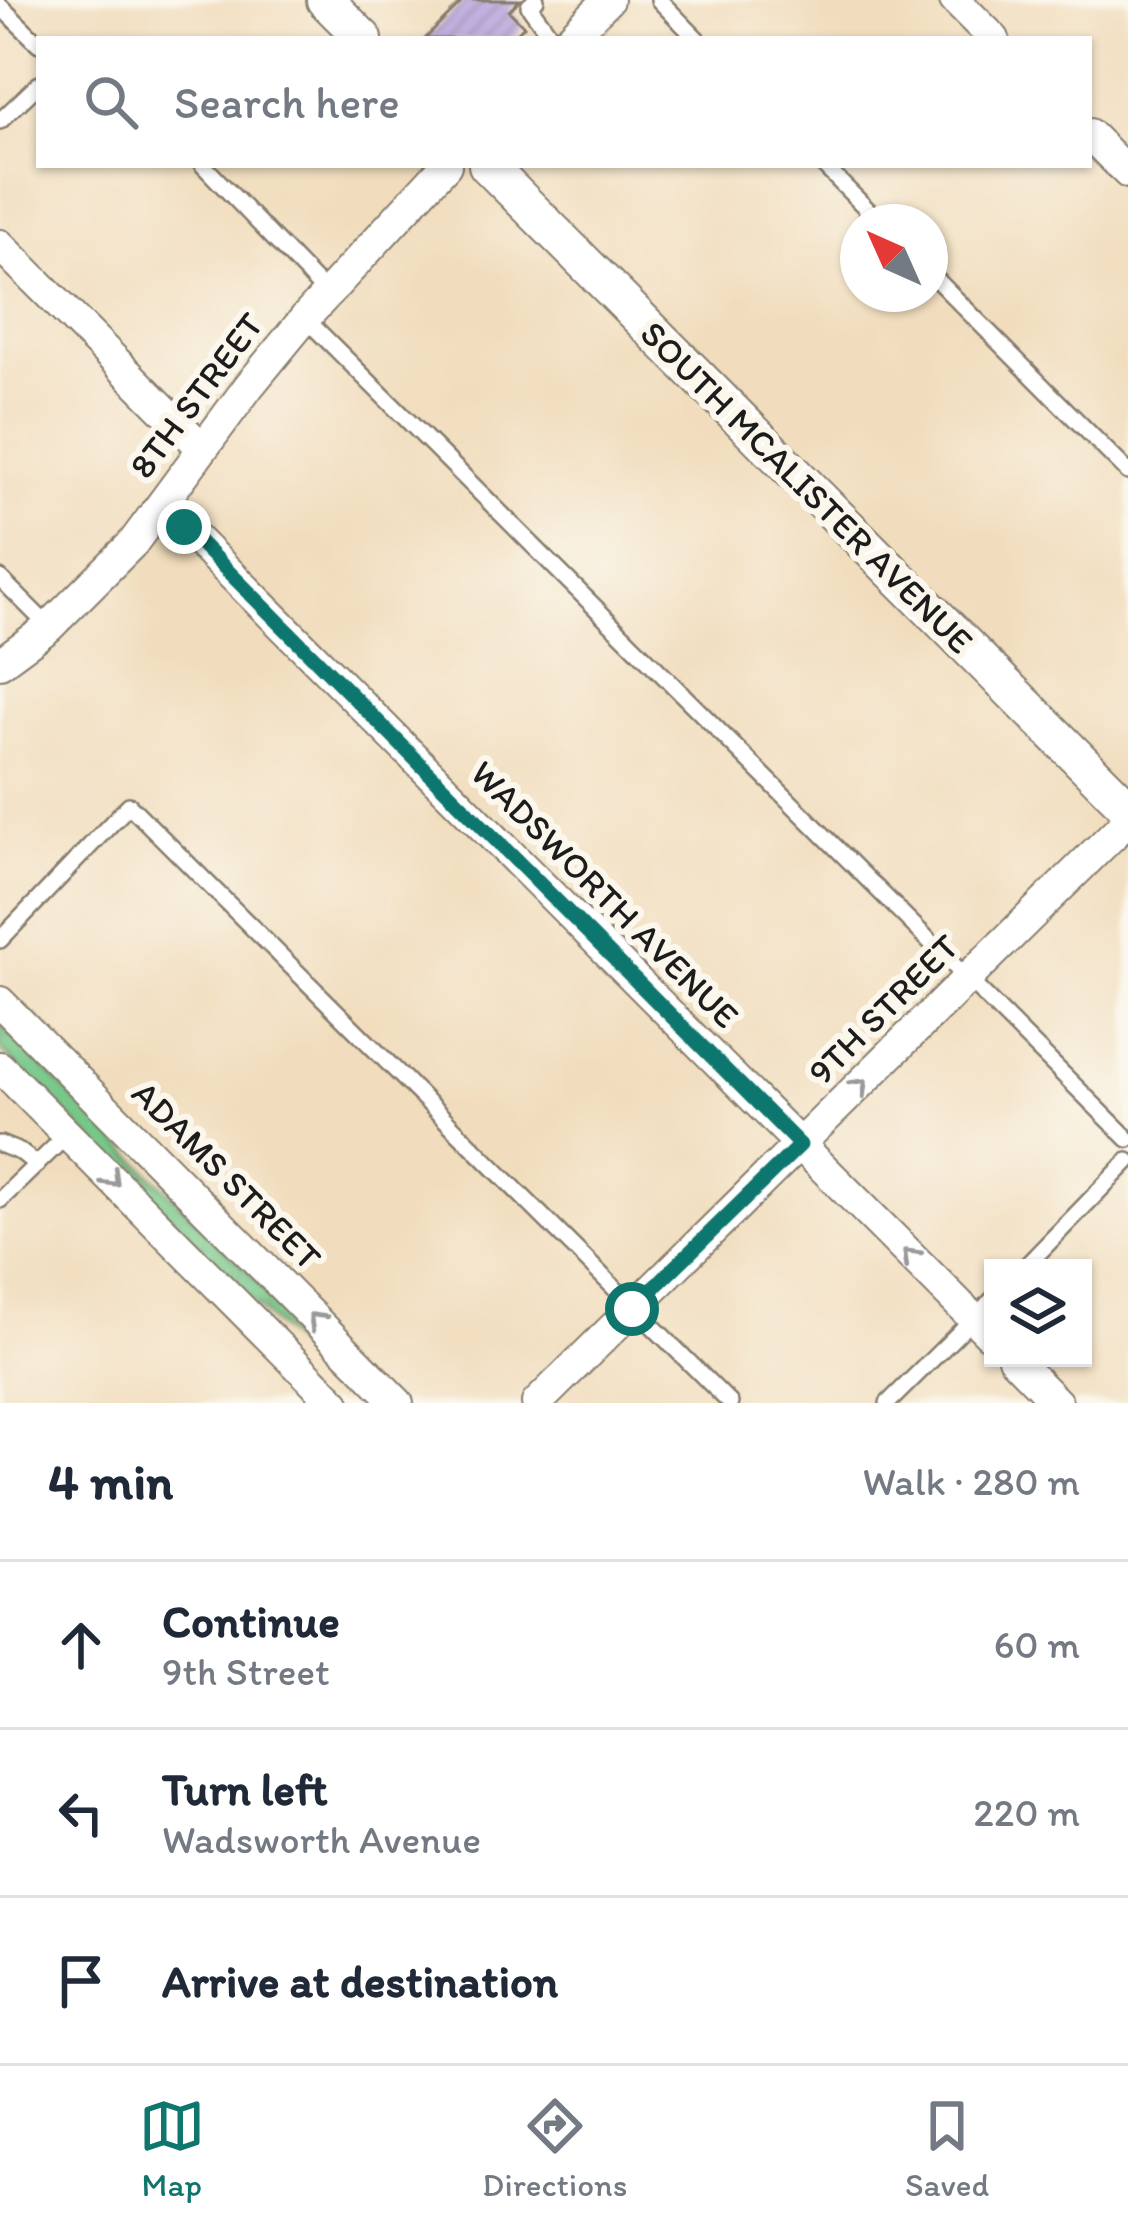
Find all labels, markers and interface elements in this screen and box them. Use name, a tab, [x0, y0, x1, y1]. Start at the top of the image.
search box	[36, 36, 1092, 168]
icon: search	[78, 69, 144, 135]
text: Search here	[174, 75, 400, 129]
north arrow	[840, 204, 948, 312]
street label: 8TH STREET	[120, 304, 272, 486]
street label: SOUTH MCALISTER AVENUE	[632, 312, 982, 662]
route end	[157, 500, 211, 554]
street label: WADSWORTH AVENUE	[462, 751, 748, 1037]
street label: 9TH STREET	[799, 925, 967, 1093]
street label: ADAMS STREET	[123, 1071, 331, 1279]
one-way arrow	[846, 1078, 868, 1100]
one-way arrow	[98, 1165, 120, 1187]
one-way arrow	[902, 1248, 924, 1270]
map controls	[984, 1259, 1092, 1367]
button: layers	[984, 1259, 1092, 1367]
route start	[605, 1282, 659, 1336]
one-way arrow	[308, 1312, 330, 1334]
text: 4 min	[48, 1451, 173, 1512]
text: Walk · 280 m	[862, 1458, 1080, 1505]
text: Continue	[162, 1594, 340, 1648]
icon: ahead	[48, 1612, 114, 1678]
text: 60 m	[994, 1621, 1080, 1668]
text: 9th Street	[162, 1648, 330, 1695]
text: Turn left	[162, 1762, 328, 1816]
icon: left	[48, 1780, 114, 1846]
text: 220 m	[973, 1789, 1080, 1836]
text: Wadsworth Avenue	[162, 1816, 481, 1863]
icon: arrive	[48, 1948, 114, 2014]
text: Arrive at destination	[162, 1954, 558, 2008]
tab: Map	[139, 2093, 205, 2204]
tab: Directions	[482, 2093, 627, 2204]
tab: Saved	[905, 2093, 989, 2204]

